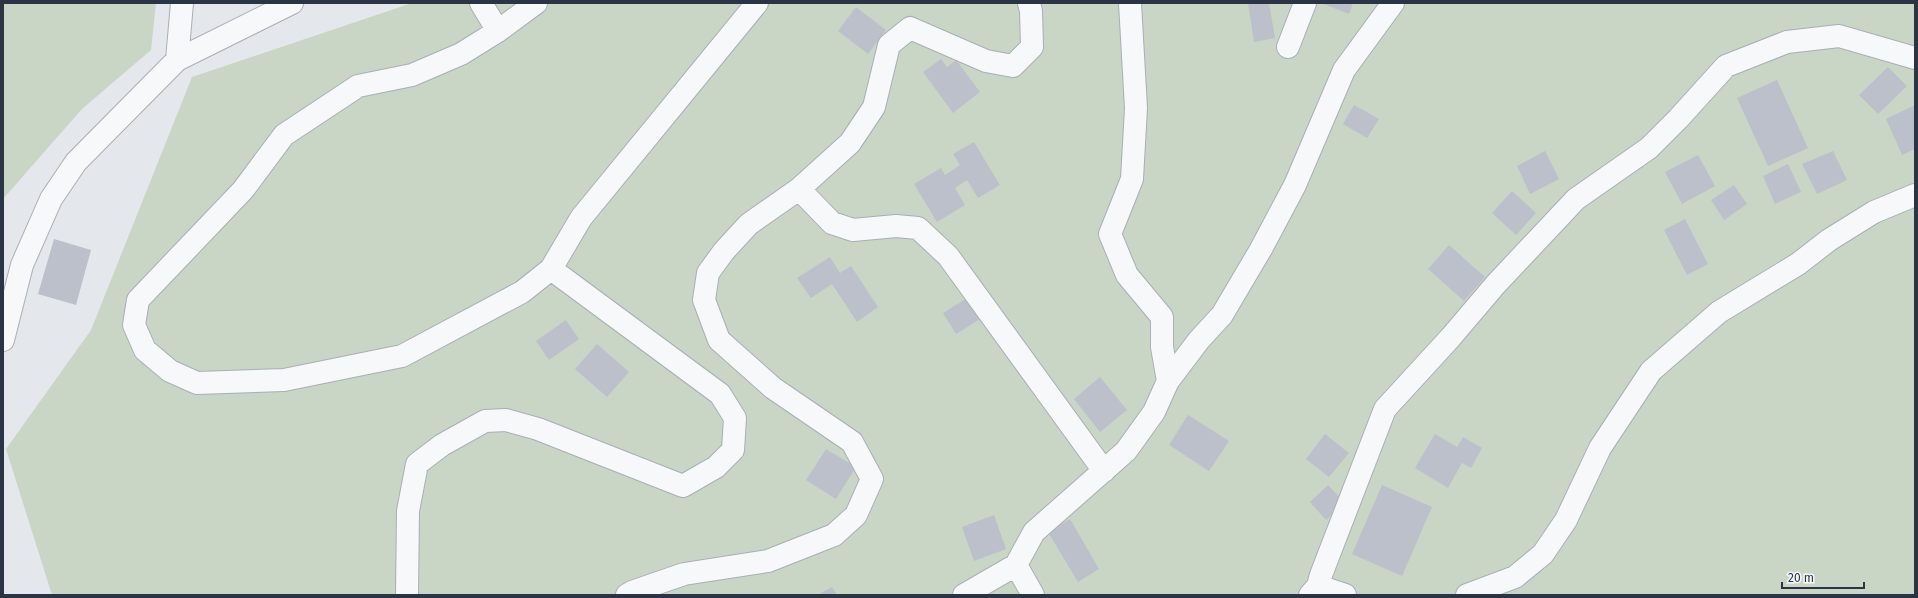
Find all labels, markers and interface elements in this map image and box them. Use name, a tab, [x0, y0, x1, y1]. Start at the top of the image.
scale bar	[1782, 564, 1864, 590]
text: 20 m	[1788, 571, 1814, 585]

